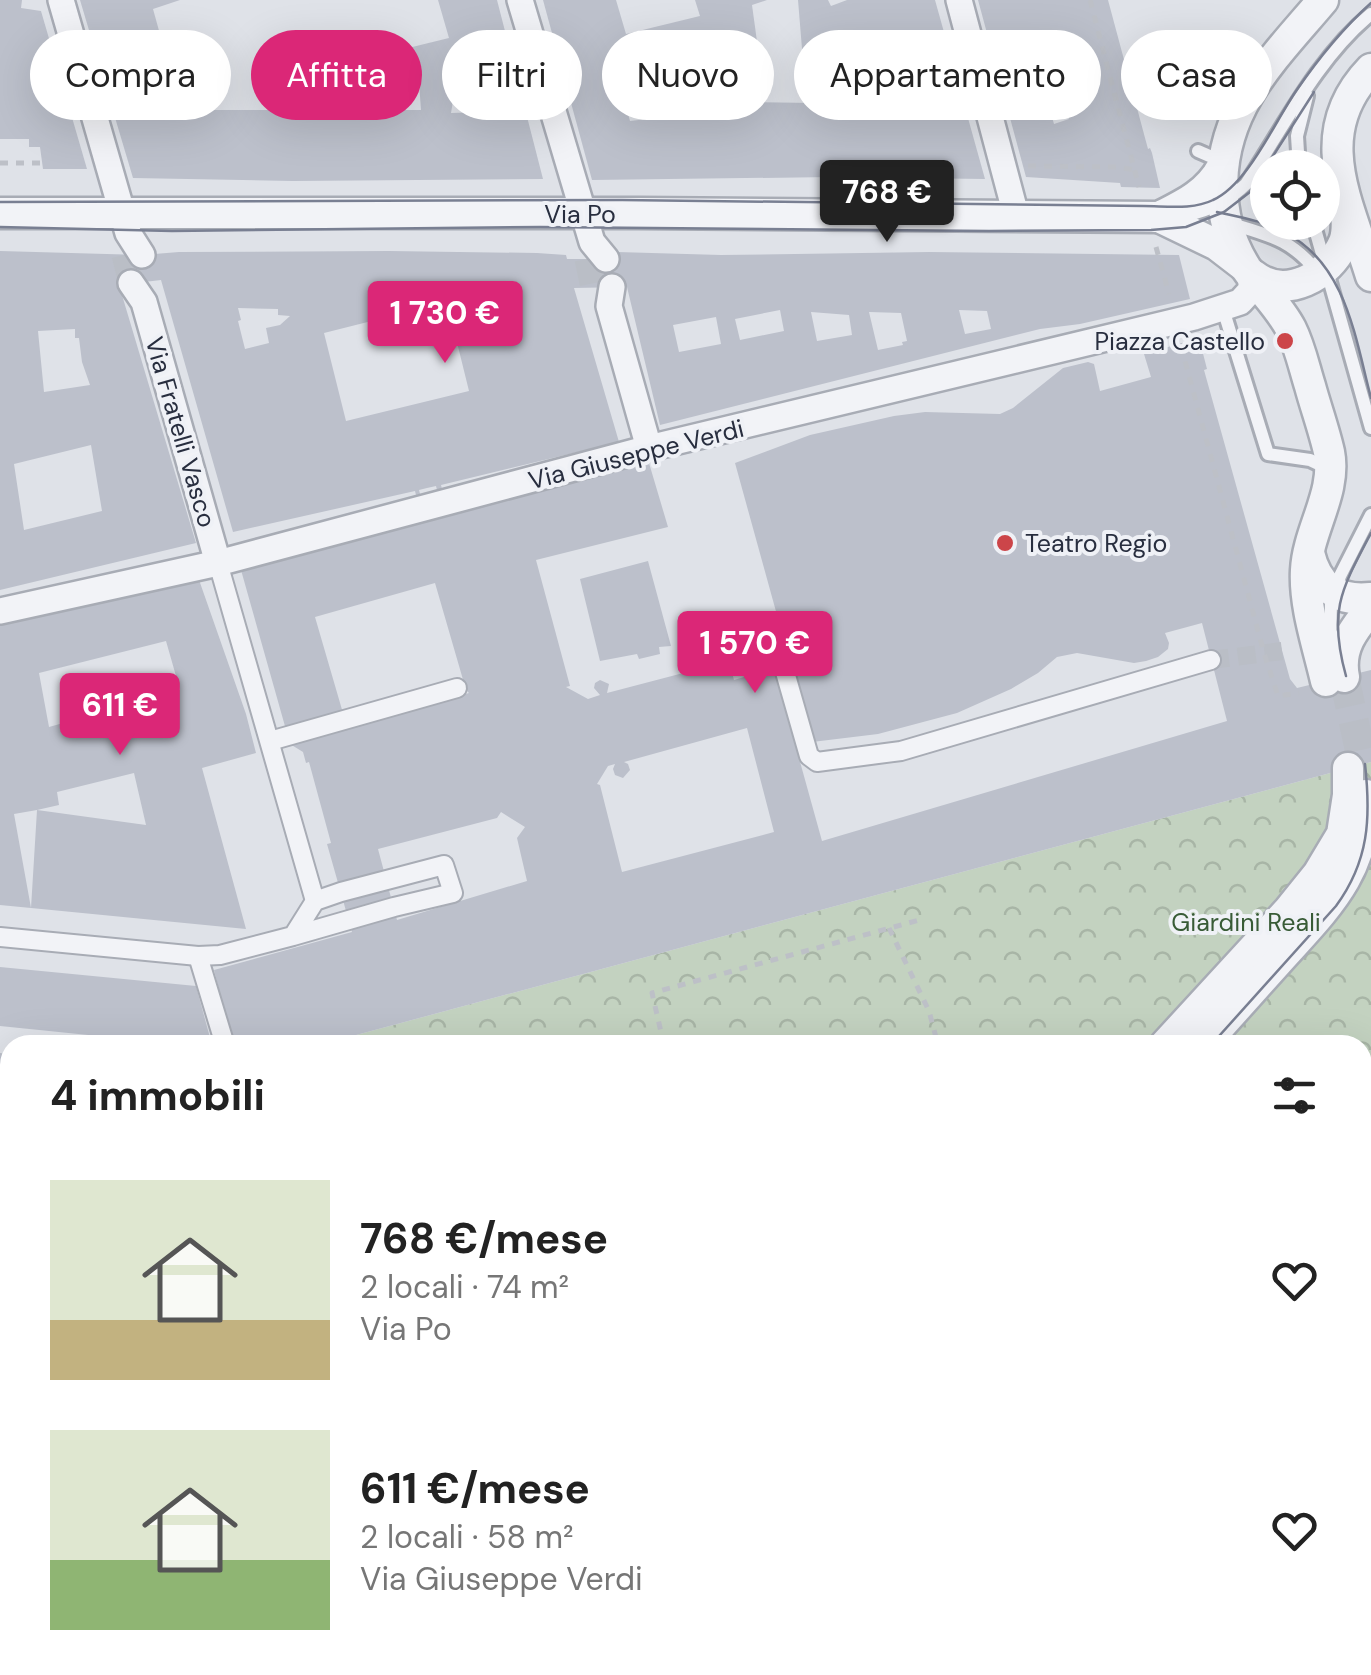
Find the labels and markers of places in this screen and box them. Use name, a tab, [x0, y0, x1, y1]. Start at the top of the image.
pin: 768 €	[817, 160, 957, 245]
pin: 1 730 €	[353, 281, 537, 366]
place label: Piazza Castello	[1095, 325, 1265, 358]
marker: Piazza Castello	[1274, 330, 1296, 352]
place label: Teatro Regio	[1025, 527, 1167, 560]
marker: Teatro Regio	[994, 532, 1016, 554]
pin: 1 570 €	[663, 611, 847, 696]
pin: 611 €	[50, 673, 190, 758]

